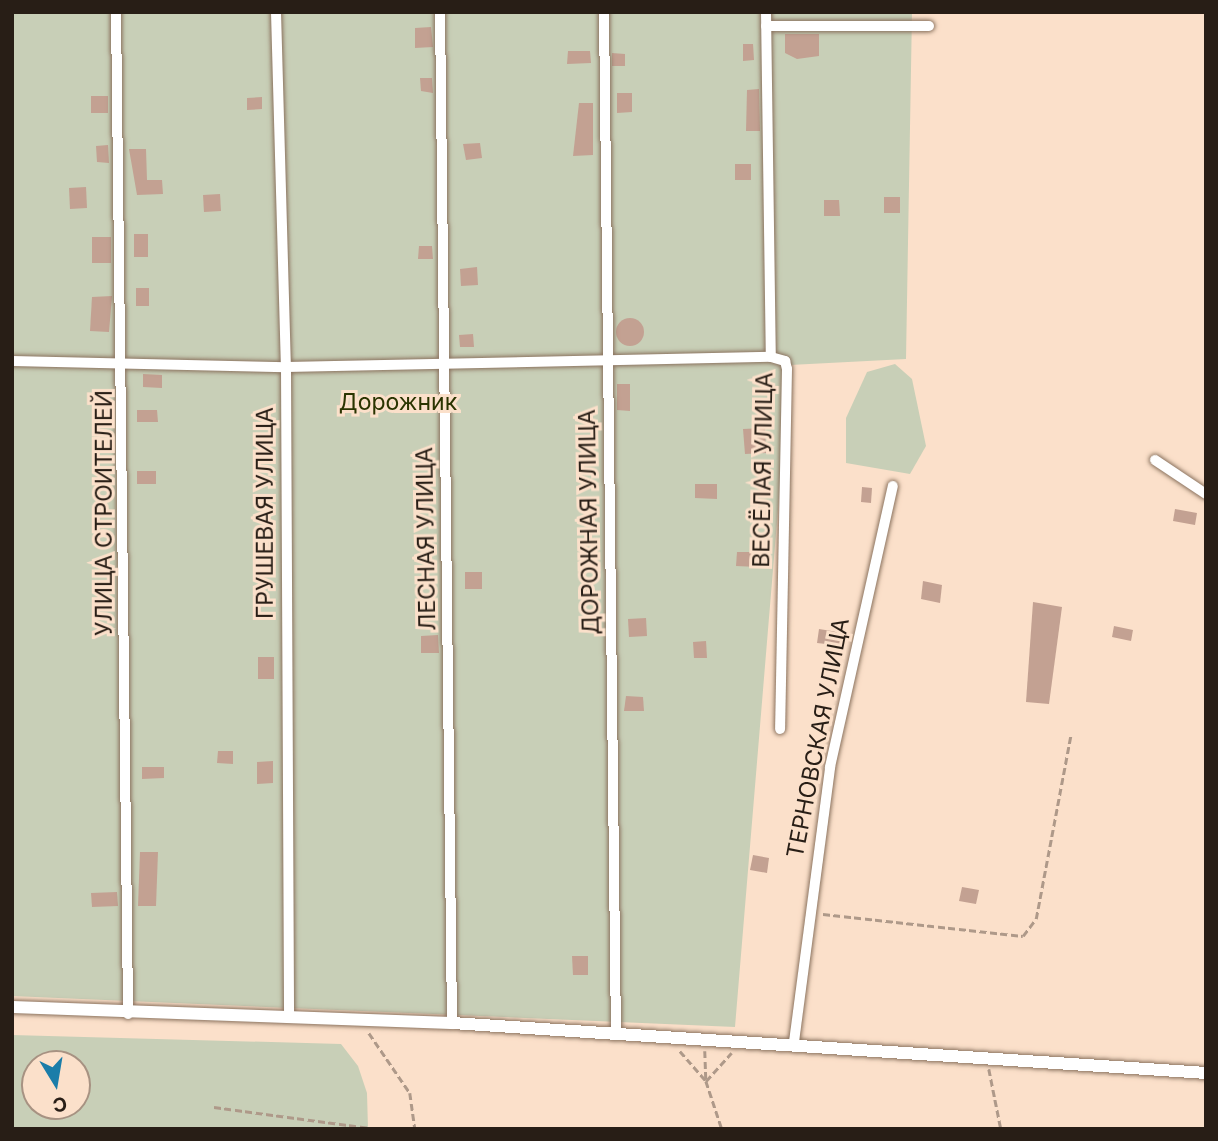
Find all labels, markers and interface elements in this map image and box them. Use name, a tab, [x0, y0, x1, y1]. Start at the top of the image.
street label: ВЕСЁЛАЯ УЛИЦА	[747, 372, 779, 568]
park label: Дорожник	[339, 388, 457, 416]
street label: УЛИЦА СТРОИТЕЛЕЙ	[90, 390, 118, 636]
street label: ГРУШЕВАЯ УЛИЦА	[251, 407, 279, 619]
street label: ДОРОЖНАЯ УЛИЦА	[573, 409, 605, 635]
street label: ЛЕСНАЯ УЛИЦА	[411, 447, 441, 631]
street label: ТЕРНОВСКАЯ УЛИЦА	[781, 616, 855, 860]
north arrow	[21, 1050, 91, 1120]
text: С	[51, 1092, 69, 1117]

